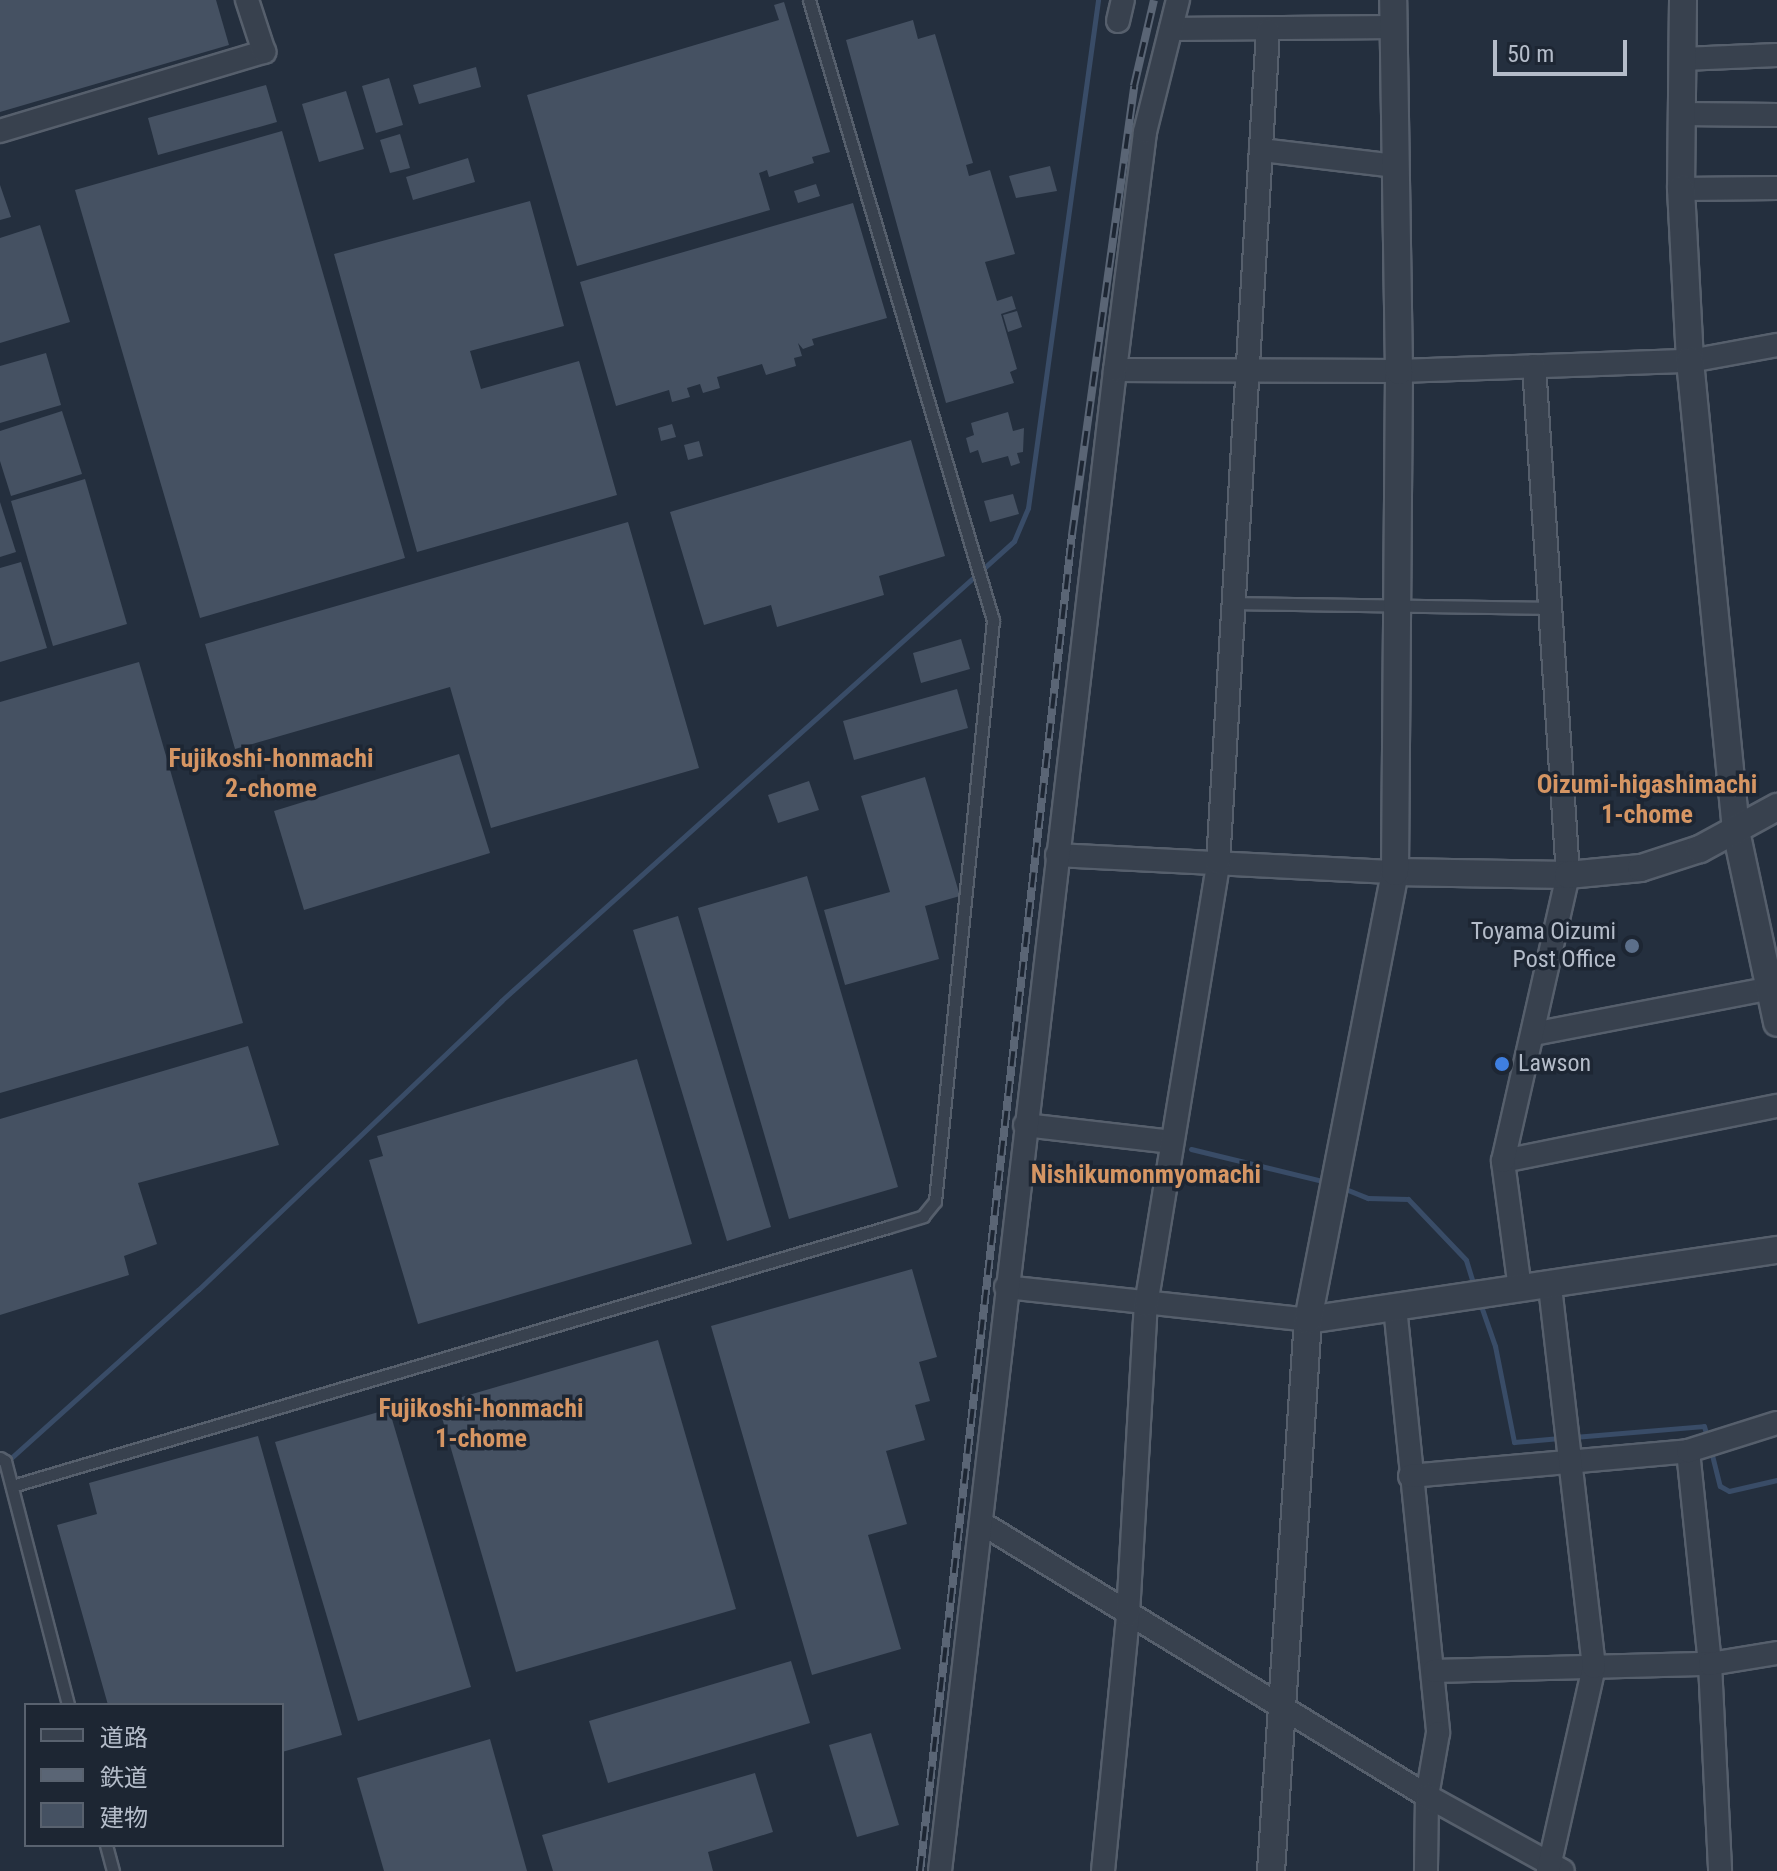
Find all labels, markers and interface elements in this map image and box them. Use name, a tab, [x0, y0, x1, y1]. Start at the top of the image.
scale bar	[1497, 24, 1631, 74]
text: 50 m	[1507, 40, 1554, 68]
district label: Fujikoshi-honmachi 2-chome	[168, 743, 374, 804]
district label: Oizumi-higashimachi 1-chome	[1537, 769, 1757, 830]
place label: Toyama Oizumi Post Office	[1471, 918, 1616, 974]
marker: Toyama Oizumi Post Office	[1623, 937, 1641, 955]
place label: Lawson	[1518, 1050, 1591, 1078]
marker: Lawson	[1493, 1055, 1511, 1073]
district label: Nishikumonmyomachi	[1031, 1159, 1261, 1191]
district label: Fujikoshi-honmachi 1-chome	[378, 1393, 584, 1454]
legend	[24, 1703, 284, 1847]
text: 道路	[100, 1724, 148, 1752]
text: 鉄道	[100, 1764, 148, 1792]
text: 建物	[100, 1804, 148, 1832]

